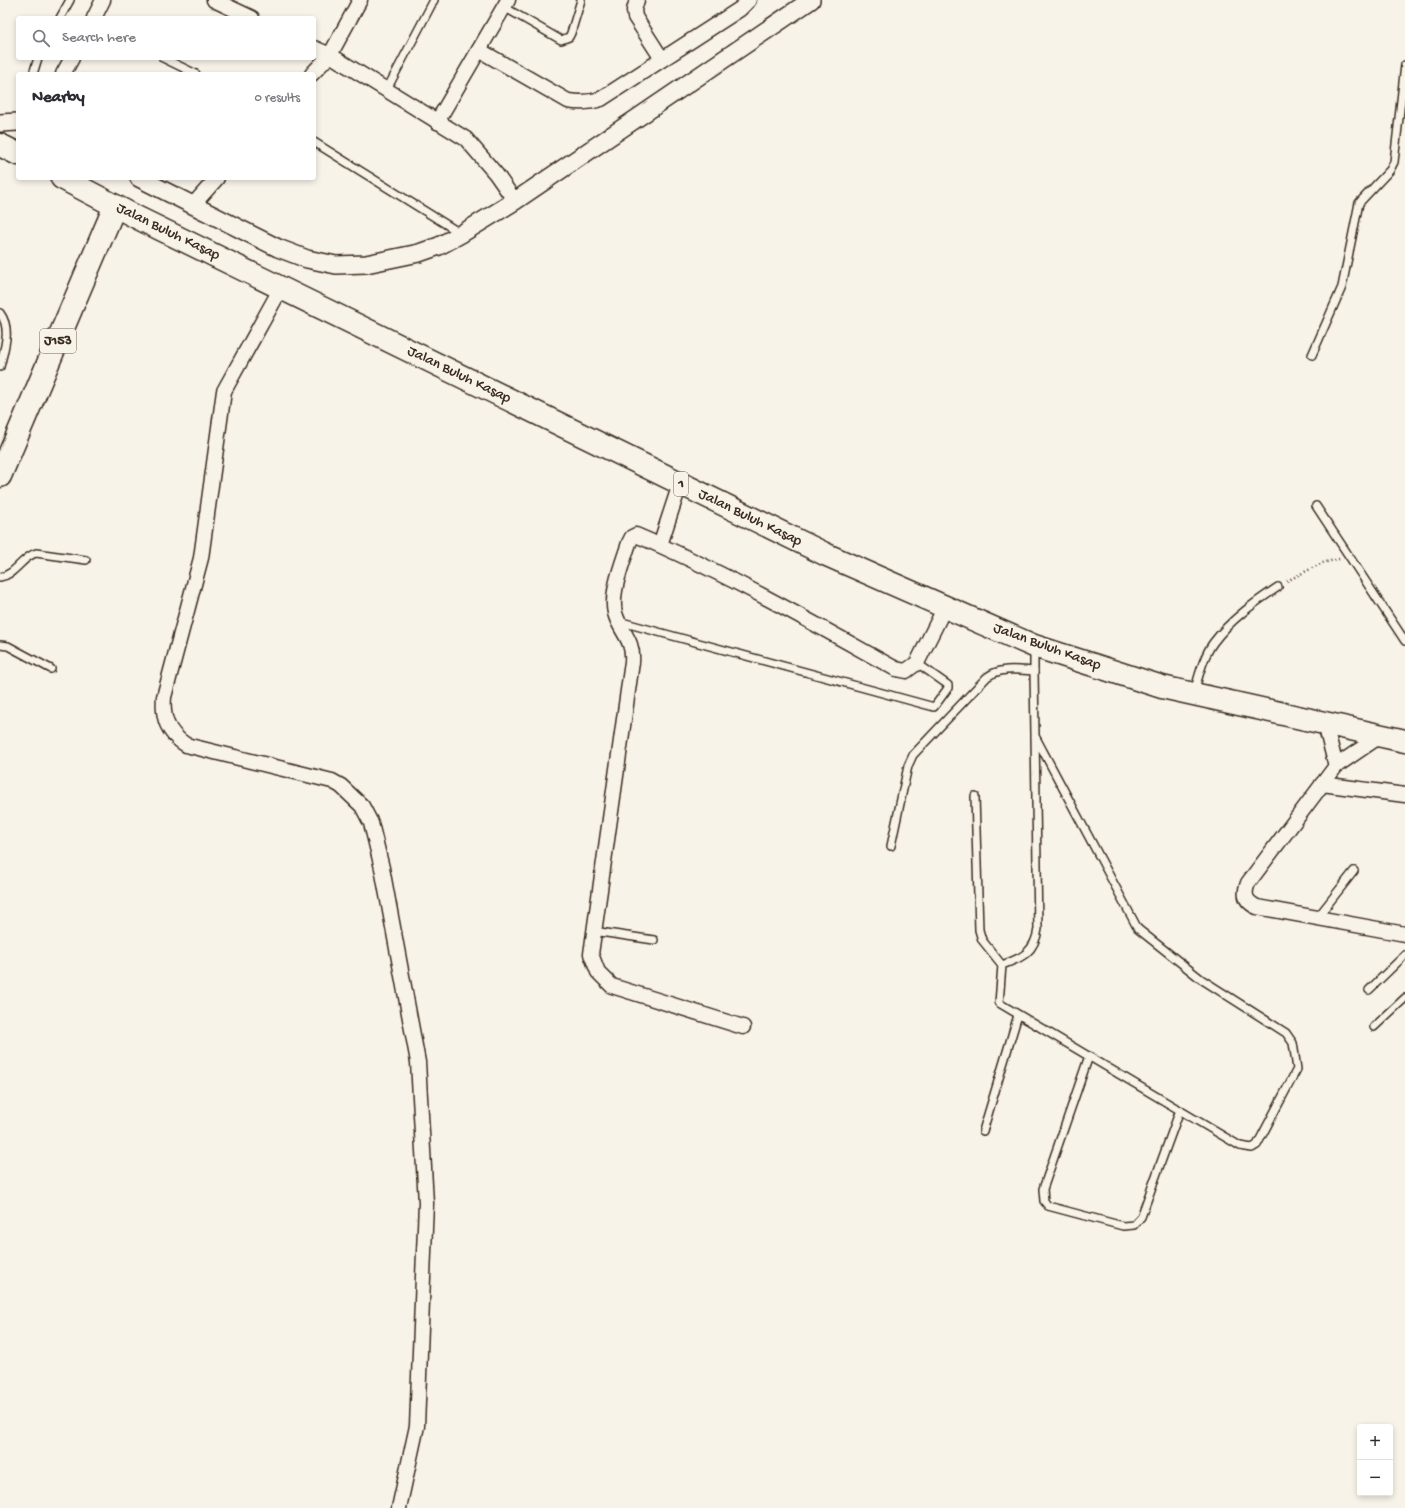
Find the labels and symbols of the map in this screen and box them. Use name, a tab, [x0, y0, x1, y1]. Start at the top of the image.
street label: Jalan Buluh Kasap	[113, 199, 223, 265]
road number: J153	[40, 329, 76, 353]
street label: Jalan Buluh Kasap	[404, 342, 514, 408]
road number: 1	[674, 472, 688, 496]
street label: Jalan Buluh Kasap	[695, 485, 805, 551]
street label: Jalan Buluh Kasap	[991, 619, 1104, 675]

